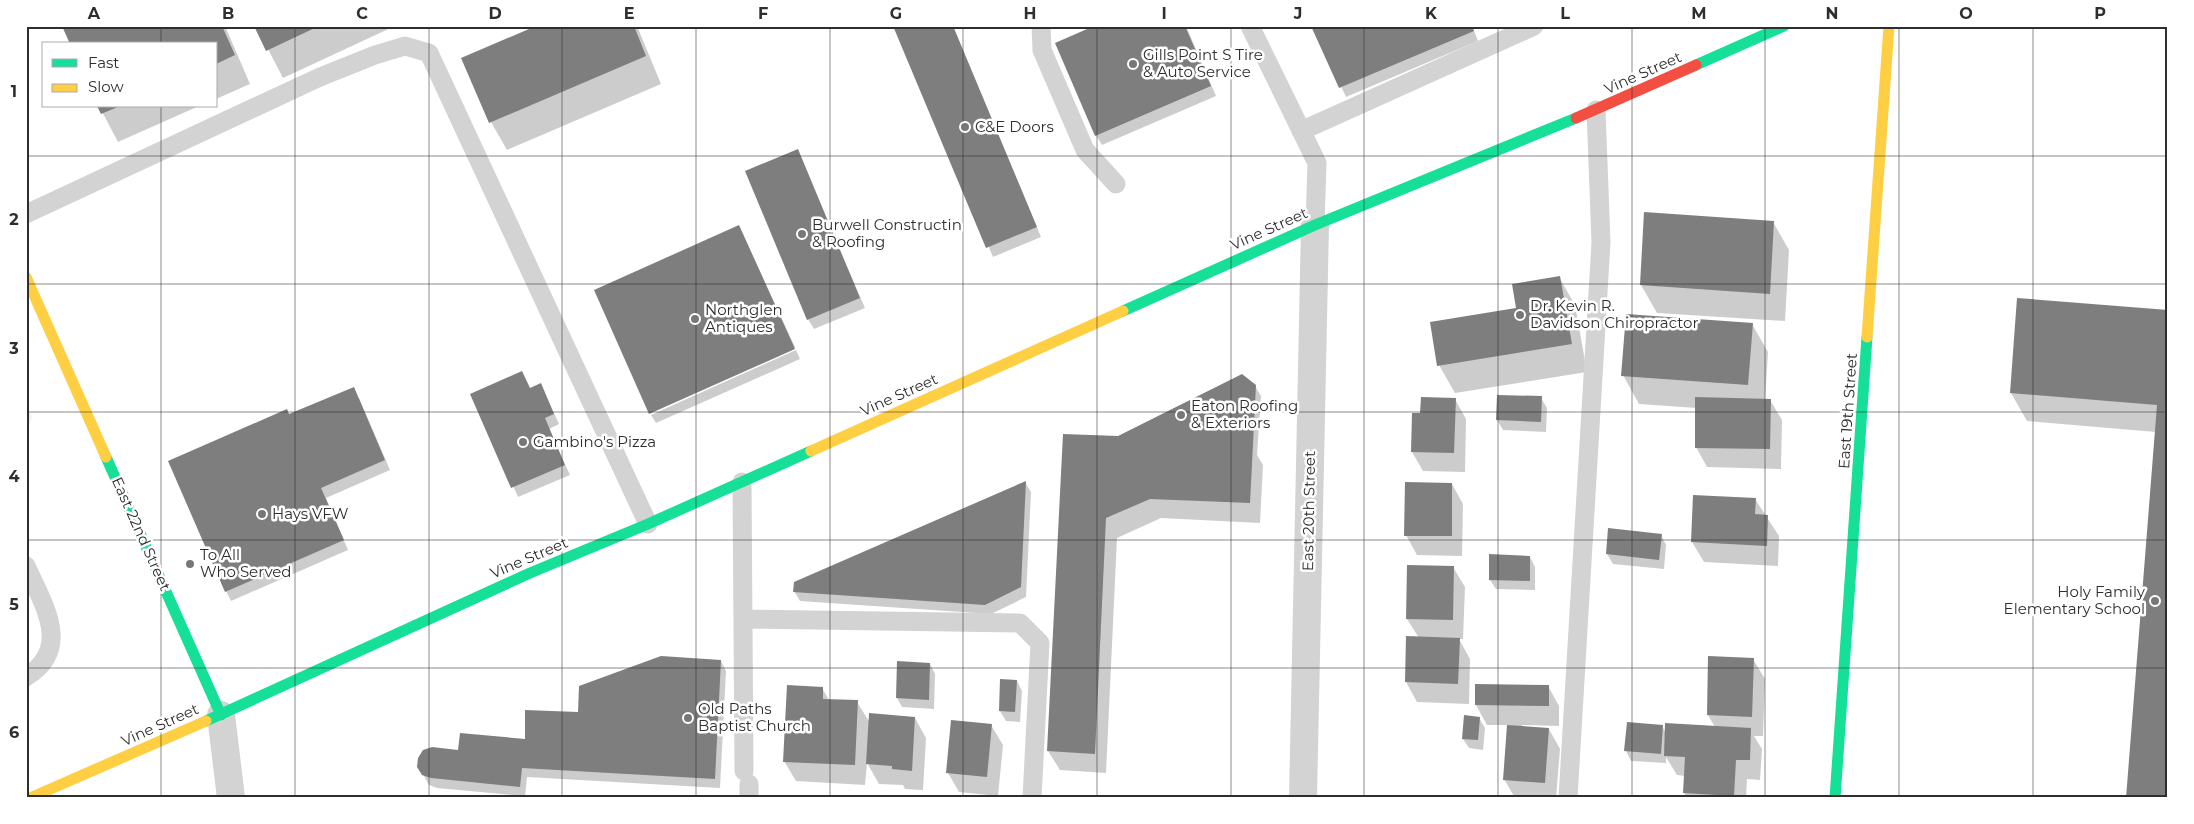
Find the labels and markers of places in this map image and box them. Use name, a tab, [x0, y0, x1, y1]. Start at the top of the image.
place label: Gills Point S Tire & Auto Service	[1143, 45, 1263, 81]
marker: Gills Point S Tire & Auto Service	[1127, 58, 1139, 70]
place label: C&E Doors	[975, 117, 1054, 136]
marker: C&E Doors	[959, 121, 971, 133]
place label: Burwell Constructin & Roofing	[812, 215, 962, 251]
marker: Burwell Constructin & Roofing	[796, 228, 808, 240]
place label: Dr. Kevin R. Davidson Chiropractor	[1530, 296, 1698, 332]
place label: Northglen Antiques	[705, 300, 783, 336]
marker: Dr. Kevin R. Davidson Chiropractor	[1514, 309, 1526, 321]
marker: Northglen Antiques	[689, 313, 701, 325]
place label: Eaton Roofing & Exteriors	[1191, 396, 1298, 432]
marker: Eaton Roofing & Exteriors	[1175, 409, 1187, 421]
place label: Gambino's Pizza	[533, 432, 656, 451]
marker: Gambino's Pizza	[517, 436, 529, 448]
place label: Hays VFW	[272, 504, 349, 523]
marker: Hays VFW	[256, 508, 268, 520]
place label: To All Who Served	[200, 545, 292, 581]
marker: To All Who Served	[184, 558, 196, 570]
place label: Holy Family Elementary School	[2004, 582, 2146, 618]
marker: Holy Family Elementary School	[2149, 595, 2161, 607]
place label: Old Paths Baptist Church	[698, 699, 811, 735]
marker: Old Paths Baptist Church	[682, 712, 694, 724]

